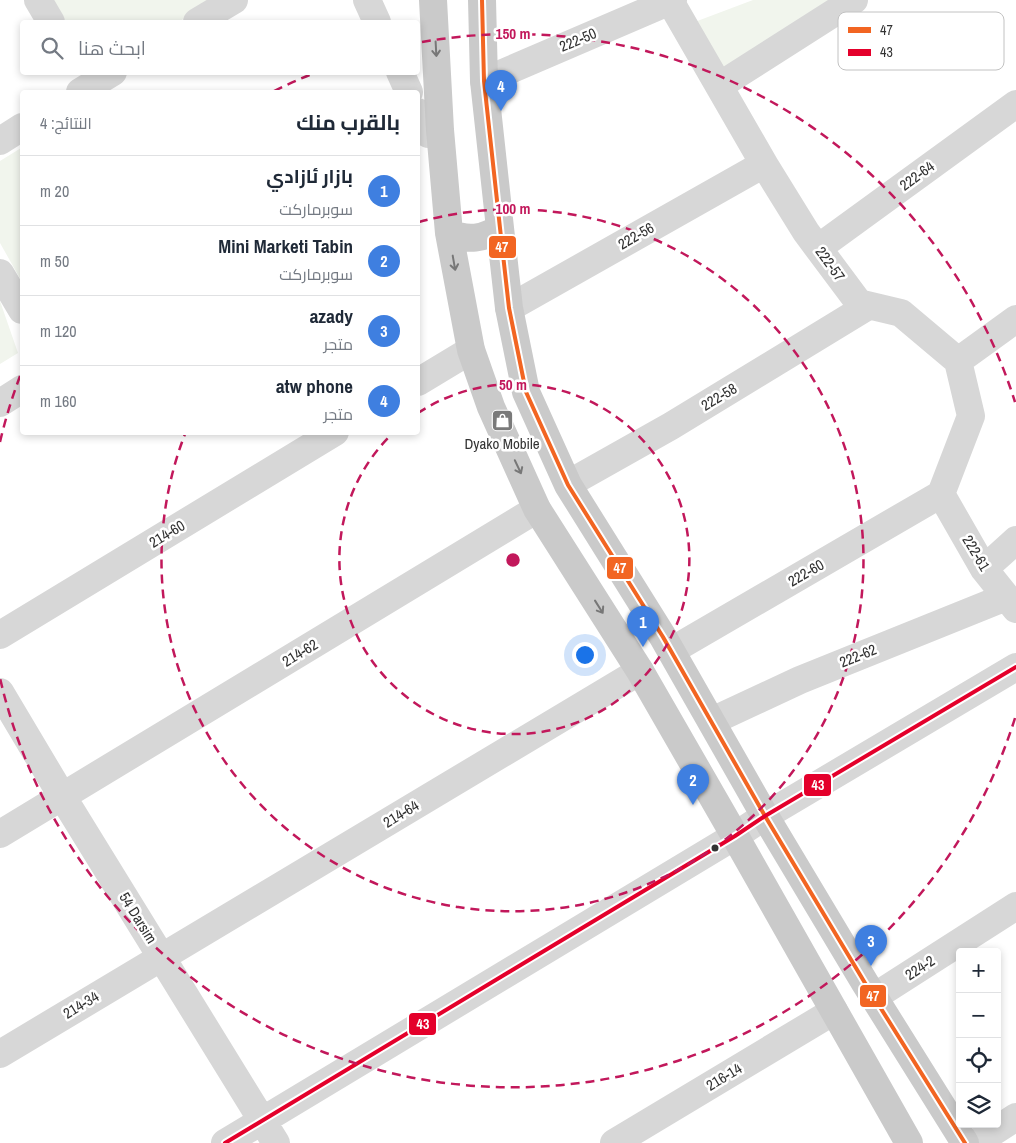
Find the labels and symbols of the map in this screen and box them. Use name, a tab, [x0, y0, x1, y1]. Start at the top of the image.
legend	[838, 12, 1004, 70]
text: 47	[880, 21, 893, 39]
street label: 222-50	[556, 22, 600, 57]
text: 150 m	[496, 23, 530, 44]
one-way arrow	[432, 40, 441, 56]
text: 43	[880, 43, 893, 61]
pin: 4	[485, 70, 517, 111]
street label: 222-64	[895, 156, 938, 195]
text: 100 m	[496, 198, 530, 219]
street label: 222-56	[614, 217, 658, 254]
line badge: 47	[488, 235, 517, 259]
text: 47	[496, 238, 509, 256]
street label: 222-57	[811, 242, 850, 285]
one-way arrow	[449, 254, 459, 270]
text: 50 m	[499, 374, 527, 395]
street label: 222-58	[697, 378, 741, 415]
shop icon: Dyako Mobile	[490, 409, 514, 433]
place label: Dyako Mobile	[464, 433, 540, 454]
one-way arrow	[514, 459, 524, 474]
street label: 214-60	[145, 515, 189, 552]
street label: 222-61	[958, 531, 995, 575]
centre of rings	[504, 551, 522, 569]
street label: 222-60	[784, 554, 828, 591]
line badge: 47	[606, 556, 634, 580]
text: 47	[614, 559, 627, 577]
one-way arrow	[595, 600, 605, 614]
pin: 1	[627, 606, 659, 647]
street label: 214-62	[278, 634, 322, 671]
street label: 222-62	[836, 639, 880, 672]
your location	[572, 642, 598, 668]
pin: 2	[677, 764, 709, 805]
line badge: 43	[803, 773, 832, 797]
text: 43	[812, 776, 824, 794]
street label: 214-64	[379, 795, 423, 832]
unlabelled marker	[710, 843, 720, 853]
street label: 54 Darsim	[114, 888, 162, 947]
pin: 3	[855, 925, 887, 966]
street label: 224-2	[901, 950, 939, 985]
line badge: 47	[859, 984, 887, 1008]
street label: 214-34	[59, 986, 103, 1023]
text: 47	[867, 987, 880, 1005]
line badge: 43	[408, 1012, 437, 1036]
text: 43	[417, 1015, 429, 1033]
street label: 216-14	[702, 1058, 746, 1095]

